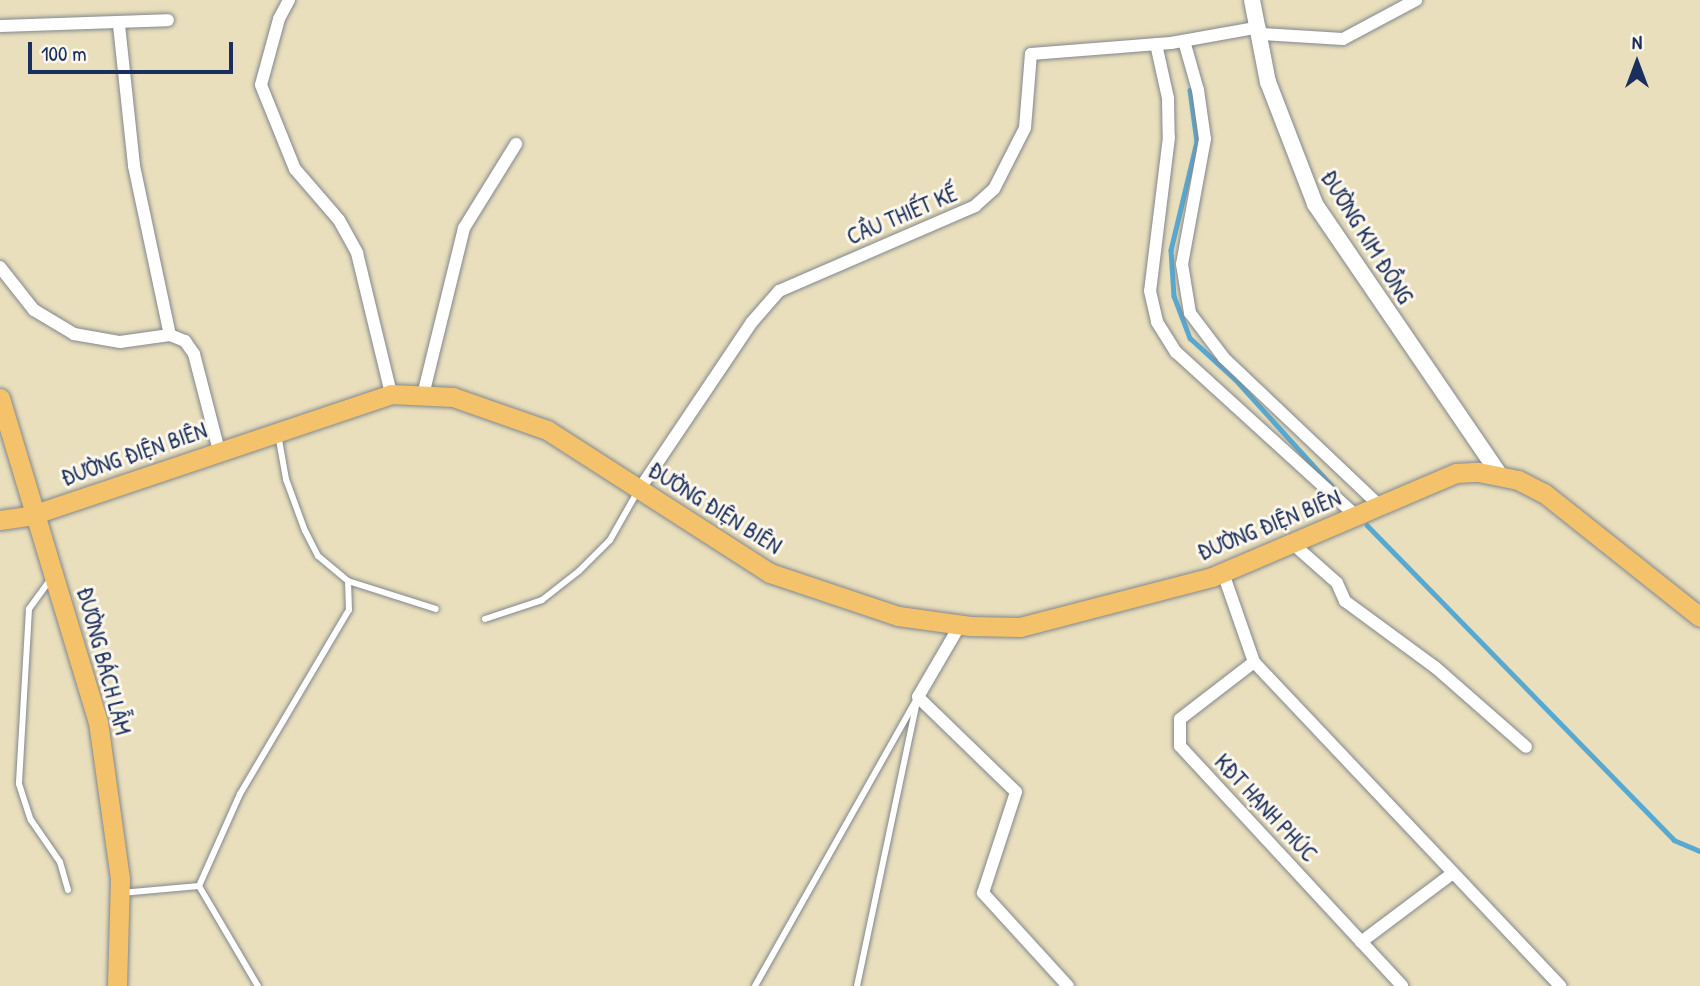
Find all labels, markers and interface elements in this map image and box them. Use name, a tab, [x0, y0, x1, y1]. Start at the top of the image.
scale bar	[32, 28, 236, 72]
north arrow	[1602, 28, 1672, 98]
text: N	[1632, 29, 1642, 55]
text: 100 m	[41, 39, 87, 68]
street label: ĐƯỜNG KIM ĐỒNG	[1315, 165, 1419, 309]
street label: CẦU THIẾT KẾ	[843, 179, 961, 251]
street label: ĐƯỜNG ĐIỆN BIÊN	[58, 416, 210, 492]
street label: ĐƯỜNG ĐIỆN BIÊN	[643, 456, 787, 560]
street label: ĐƯỜNG ĐIỆN BIÊN	[1193, 484, 1345, 566]
street label: ĐƯỜNG BÁCH LẪM	[71, 584, 137, 738]
street label: KĐT HẠNH PHÚC	[1209, 748, 1323, 868]

